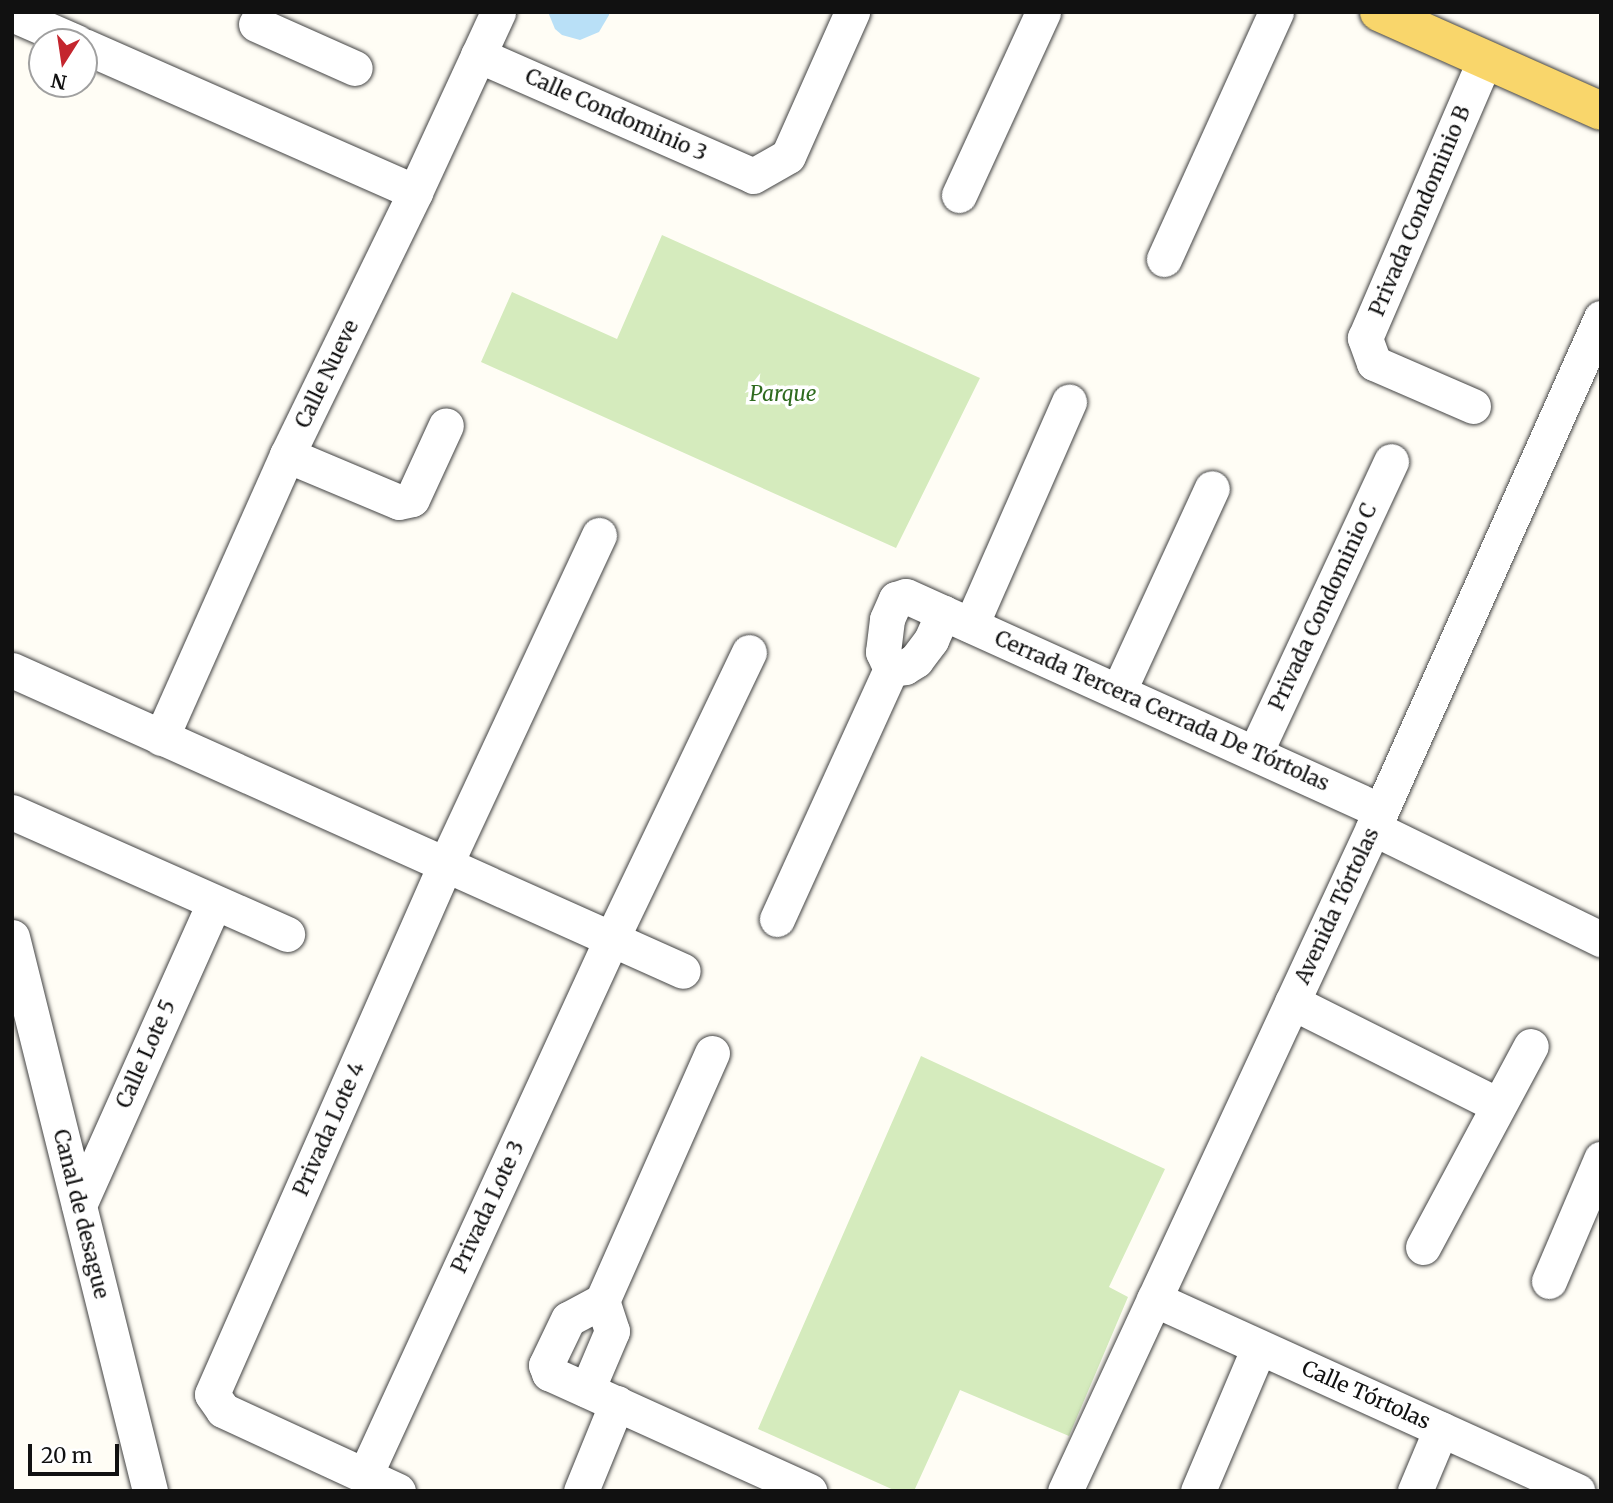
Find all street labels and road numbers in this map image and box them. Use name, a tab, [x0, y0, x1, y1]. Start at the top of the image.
street label: Calle Condominio 3	[521, 64, 711, 166]
street label: Privada Condominio B	[1364, 102, 1476, 320]
street label: Calle Nueve	[290, 316, 364, 432]
street label: Privada Condominio C	[1264, 499, 1382, 715]
street label: Cerrada Tercera Cerrada De Tórtolas	[991, 626, 1333, 796]
street label: Avenida Tórtolas	[1290, 824, 1384, 988]
street label: Calle Lote 5	[111, 996, 181, 1112]
street label: Privada Lote 4	[288, 1058, 370, 1200]
street label: Canal de desague	[48, 1127, 114, 1301]
street label: Privada Lote 3	[446, 1137, 530, 1277]
street label: Calle Tórtolas	[1298, 1355, 1434, 1435]

